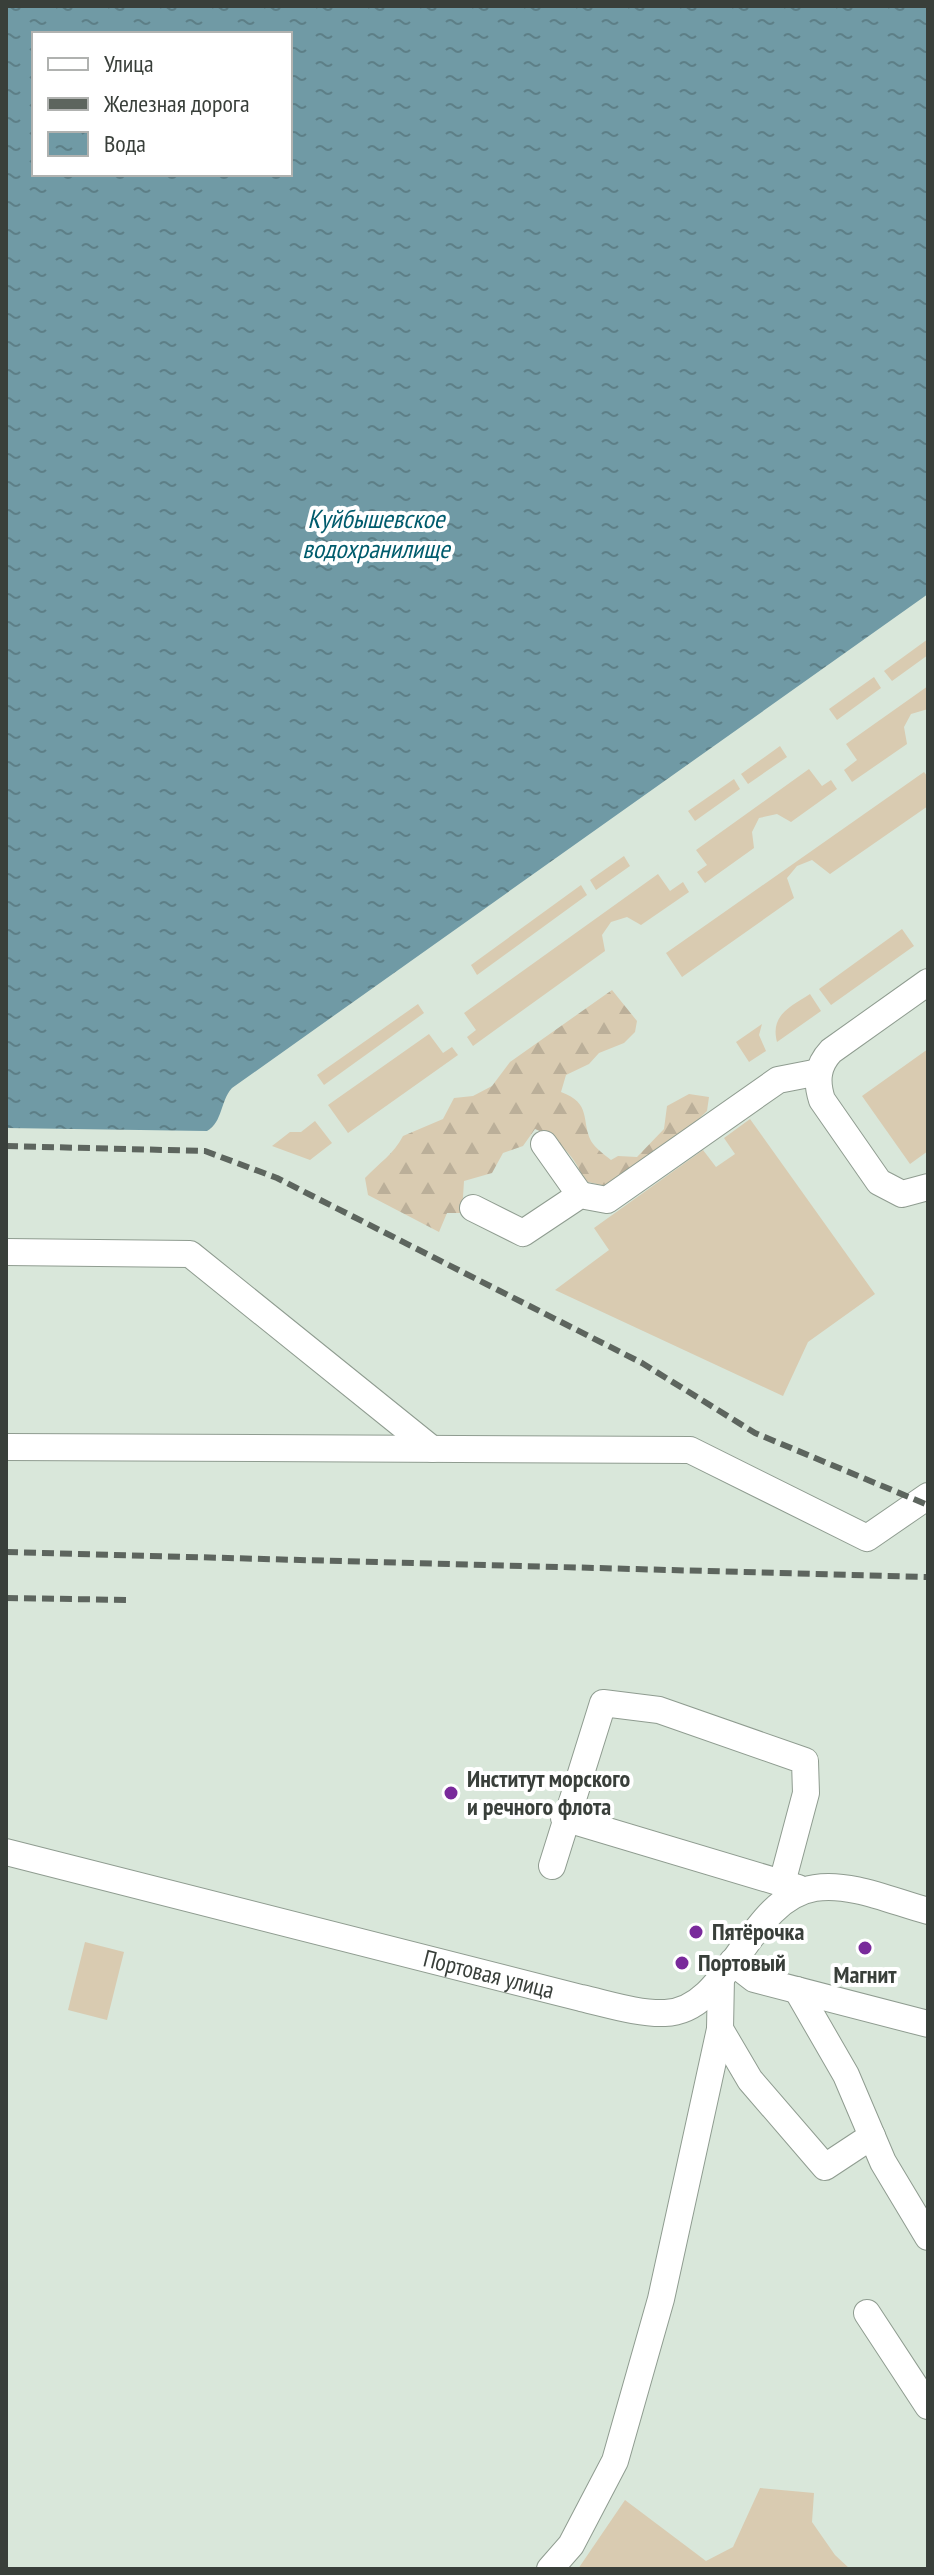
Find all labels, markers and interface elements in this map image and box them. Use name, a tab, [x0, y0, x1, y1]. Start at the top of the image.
legend	[32, 32, 292, 176]
text: Улица	[104, 48, 154, 79]
text: Железная дорога	[103, 88, 250, 119]
text: Вода	[104, 128, 146, 159]
water label: Куйбышевское водохранилище	[302, 502, 452, 565]
place label: Институт морского и речного флота	[467, 1763, 630, 1822]
marker: Институт морского и речного флота	[442, 1784, 460, 1802]
place label: Пятёрочка	[712, 1916, 804, 1947]
marker: Пятёрочка	[687, 1923, 705, 1941]
marker: Магнит	[856, 1939, 874, 1957]
street label: Портовая улица	[420, 1943, 557, 2006]
place label: Портовый	[698, 1947, 786, 1978]
marker: Портовый	[673, 1954, 691, 1972]
place label: Магнит	[834, 1959, 897, 1990]

